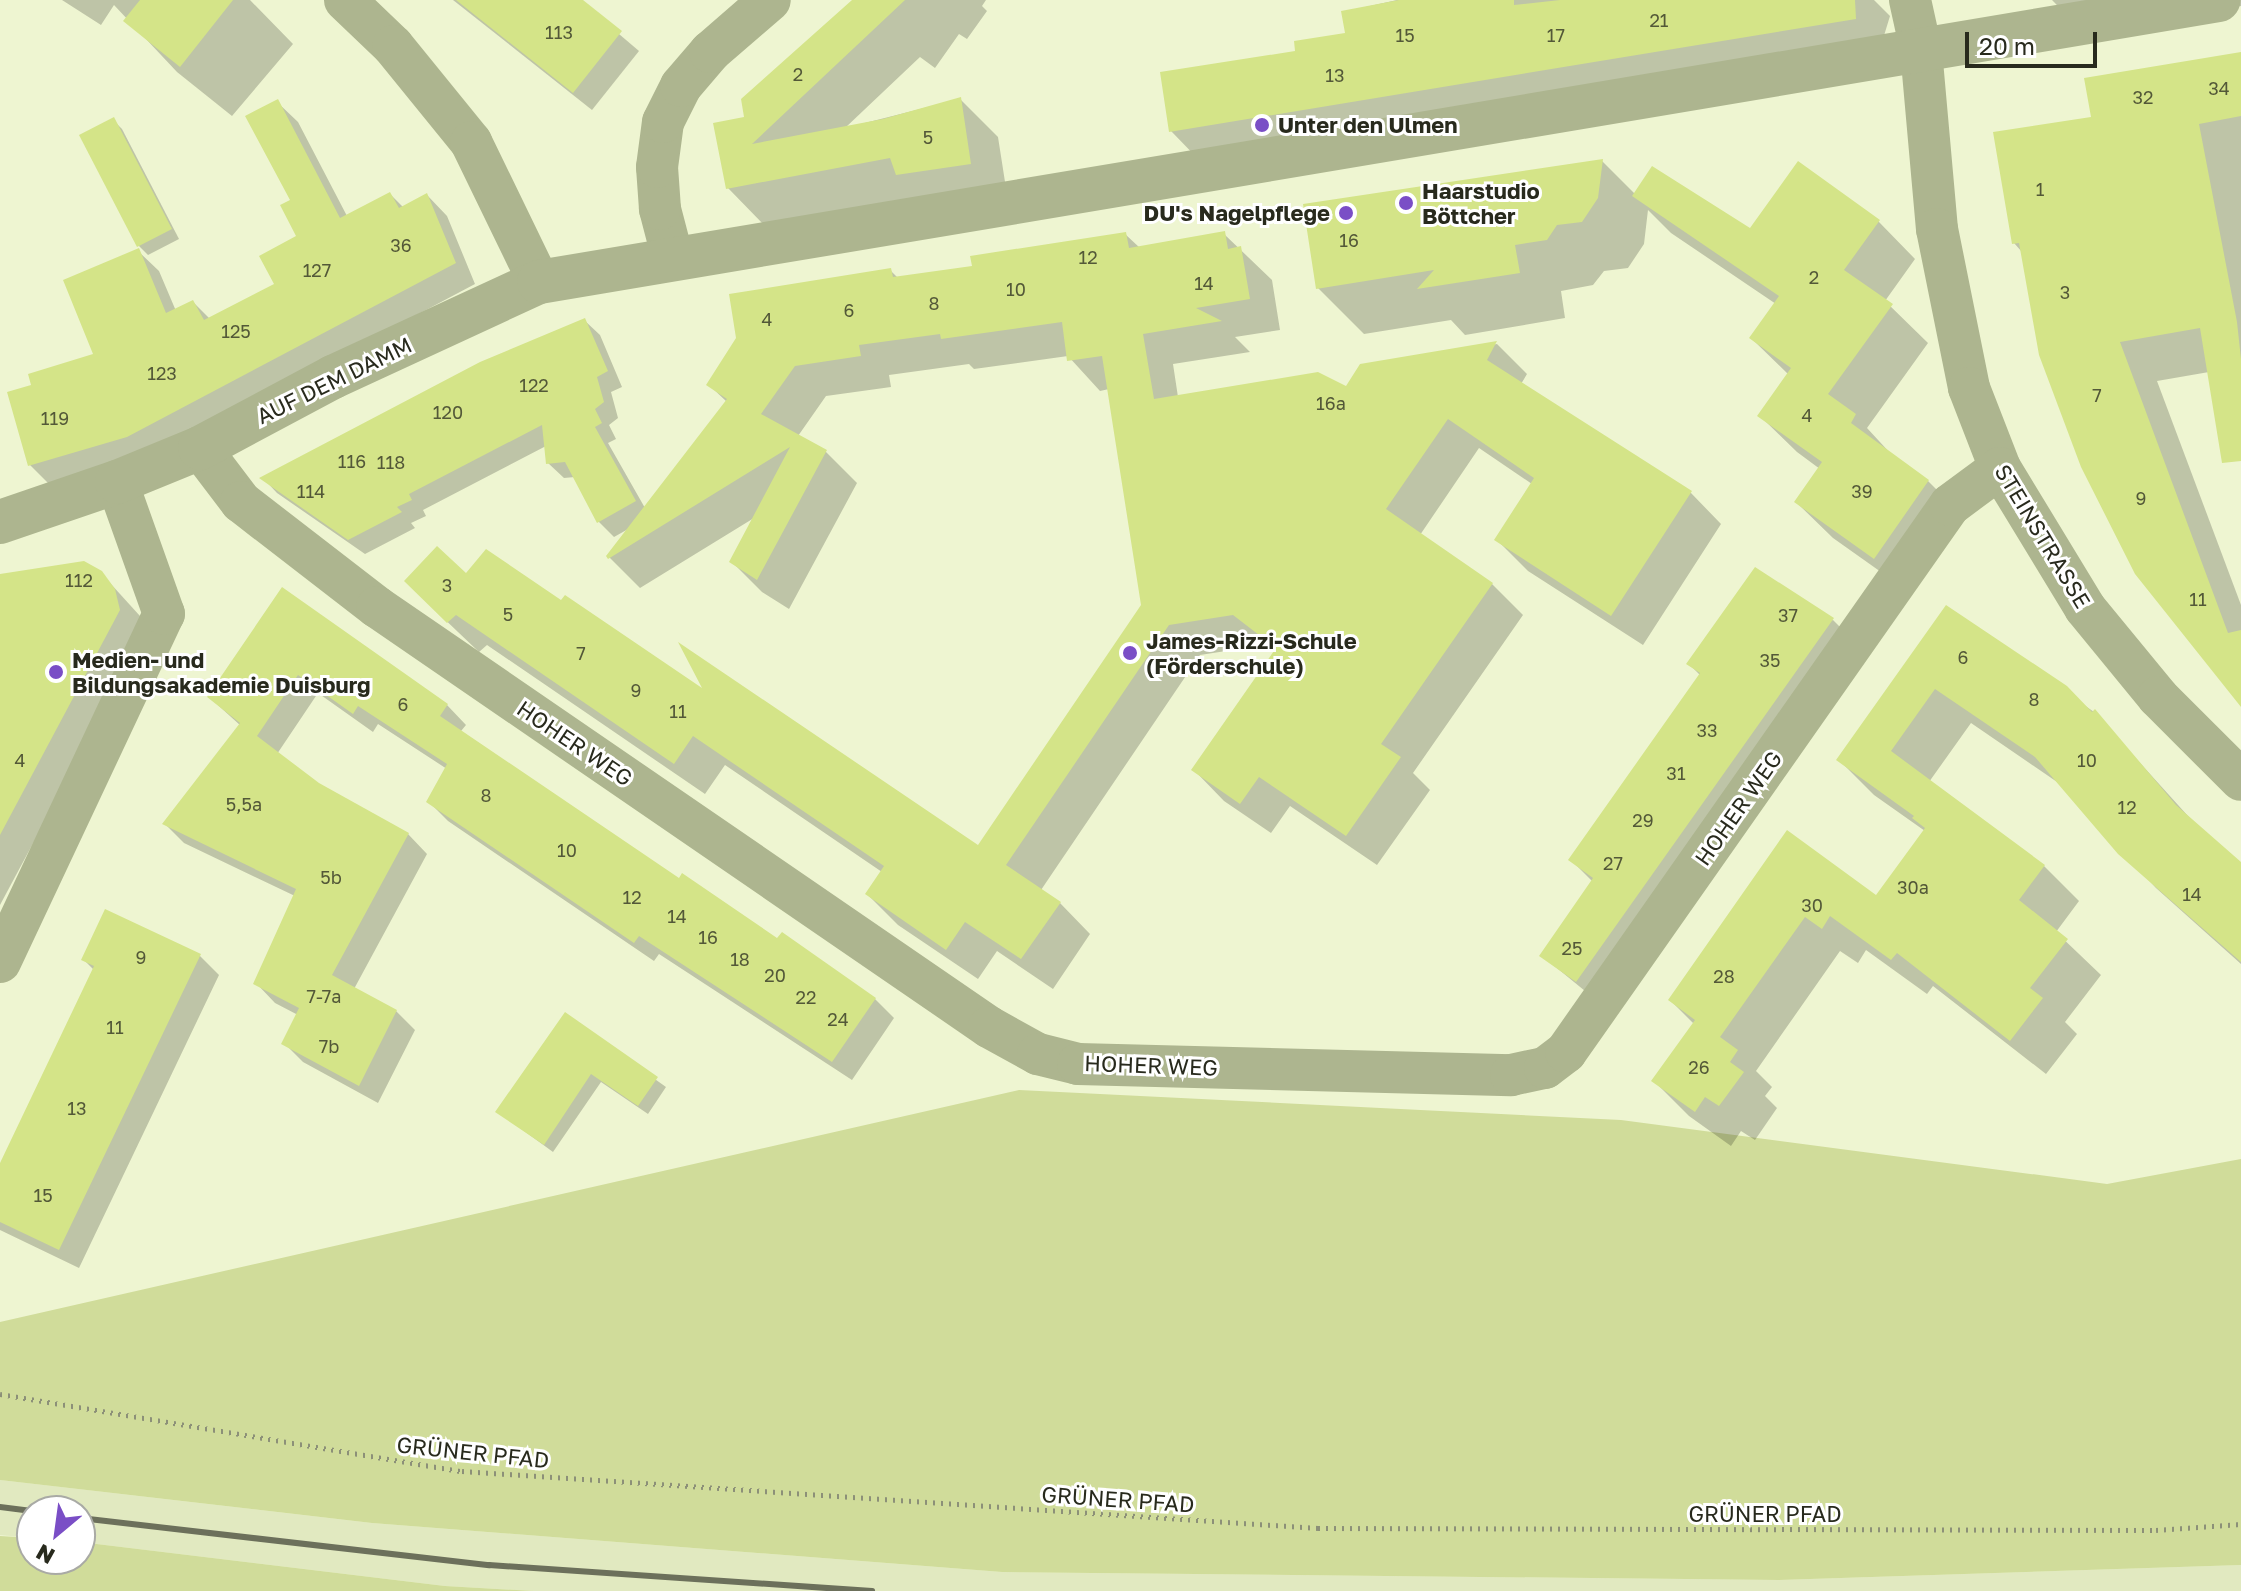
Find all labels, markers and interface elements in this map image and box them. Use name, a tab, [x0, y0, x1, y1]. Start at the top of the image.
house number: 21	[1649, 9, 1669, 31]
scale bar	[1969, 16, 2101, 66]
house number: 113	[545, 21, 573, 43]
house number: 15	[1395, 24, 1415, 46]
house number: 17	[1547, 24, 1565, 46]
text: 20 m	[1979, 31, 2035, 60]
house number: 2	[793, 63, 803, 85]
house number: 13	[1325, 64, 1345, 86]
house number: 34	[2208, 77, 2230, 99]
house number: 32	[2133, 86, 2153, 108]
place label: Unter den Ulmen	[1278, 112, 1458, 138]
marker: Unter den Ulmen	[1253, 116, 1271, 134]
house number: 5	[923, 126, 933, 148]
place label: Haarstudio Böttcher	[1422, 177, 1540, 228]
house number: 1	[2036, 178, 2044, 200]
marker: Haarstudio Böttcher	[1397, 194, 1415, 212]
place label: DU's Nagelpflege	[1144, 200, 1330, 226]
marker: DU's Nagelpflege	[1337, 204, 1355, 222]
house number: 16	[1339, 229, 1359, 251]
house number: 36	[390, 234, 412, 256]
house number: 12	[1078, 246, 1098, 268]
house number: 127	[303, 259, 331, 281]
house number: 2	[1809, 266, 1819, 288]
house number: 14	[1194, 272, 1214, 294]
house number: 10	[1006, 278, 1026, 300]
house number: 3	[2060, 281, 2070, 303]
house number: 8	[929, 292, 939, 314]
house number: 6	[844, 299, 854, 321]
house number: 4	[762, 308, 772, 330]
house number: 125	[221, 320, 251, 342]
street label: AUF DEM DAMM	[252, 331, 416, 429]
house number: 123	[147, 362, 177, 384]
house number: 122	[519, 374, 549, 396]
house number: 7	[2092, 384, 2102, 406]
house number: 16a	[1316, 392, 1346, 414]
house number: 120	[433, 401, 463, 423]
house number: 4	[1802, 404, 1812, 426]
house number: 119	[41, 407, 69, 429]
house number: 116	[338, 450, 366, 472]
house number: 118	[377, 451, 405, 473]
street label: STEINSTRASSE	[1990, 459, 2096, 613]
house number: 114	[297, 480, 325, 502]
house number: 39	[1851, 480, 1873, 502]
house number: 9	[2136, 487, 2146, 509]
house number: 112	[65, 569, 93, 591]
house number: 3	[442, 574, 452, 596]
house number: 11	[2189, 588, 2207, 610]
house number: 5	[503, 603, 513, 625]
house number: 37	[1778, 604, 1798, 626]
place label: James-Rizzi-Schule (Förderschule)	[1146, 627, 1357, 678]
house number: 7	[576, 642, 586, 664]
marker: James-Rizzi-Schule (Förderschule)	[1121, 644, 1139, 662]
place label: Medien- und Bildungsakademie Duisburg	[72, 646, 370, 698]
house number: 6	[1958, 646, 1968, 668]
house number: 35	[1760, 649, 1780, 671]
marker: Medien- und Bildungsakademie Duisburg	[47, 663, 65, 681]
house number: 9	[631, 679, 641, 701]
house number: 8	[2029, 688, 2039, 710]
house number: 6	[398, 693, 408, 715]
street label: HOHER WEG	[512, 695, 638, 791]
house number: 11	[669, 700, 687, 722]
house number: 33	[1696, 719, 1718, 741]
street label: HOHER WEG	[1689, 746, 1787, 870]
house number: 4	[15, 749, 25, 771]
house number: 10	[2077, 749, 2097, 771]
house number: 31	[1666, 762, 1686, 784]
house number: 8	[481, 784, 491, 806]
house number: 5,5a	[226, 793, 262, 815]
house number: 12	[2117, 796, 2137, 818]
house number: 29	[1632, 809, 1654, 831]
house number: 10	[557, 839, 577, 861]
house number: 27	[1603, 852, 1623, 874]
house number: 5b	[320, 866, 342, 888]
house number: 30a	[1897, 876, 1929, 898]
house number: 14	[2182, 883, 2202, 905]
house number: 12	[622, 886, 642, 908]
house number: 30	[1801, 894, 1823, 916]
house number: 14	[667, 905, 687, 927]
house number: 16	[698, 926, 718, 948]
house number: 25	[1562, 937, 1582, 959]
house number: 9	[136, 946, 146, 968]
house number: 18	[730, 948, 750, 970]
house number: 20	[764, 964, 786, 986]
house number: 28	[1713, 965, 1735, 987]
house number: 7-7a	[306, 985, 342, 1007]
house number: 22	[796, 986, 816, 1008]
house number: 24	[827, 1008, 849, 1030]
house number: 11	[106, 1016, 124, 1038]
house number: 7b	[319, 1035, 339, 1057]
street label: HOHER WEG	[1084, 1049, 1218, 1081]
house number: 26	[1688, 1056, 1710, 1078]
house number: 13	[67, 1097, 87, 1119]
house number: 15	[33, 1184, 53, 1206]
street label: GRÜNER PFAD	[395, 1431, 551, 1473]
street label: GRÜNER PFAD	[1041, 1480, 1195, 1518]
north arrow	[16, 1495, 96, 1575]
street label: GRÜNER PFAD	[1688, 1501, 1842, 1527]
text: N	[31, 1539, 59, 1571]

